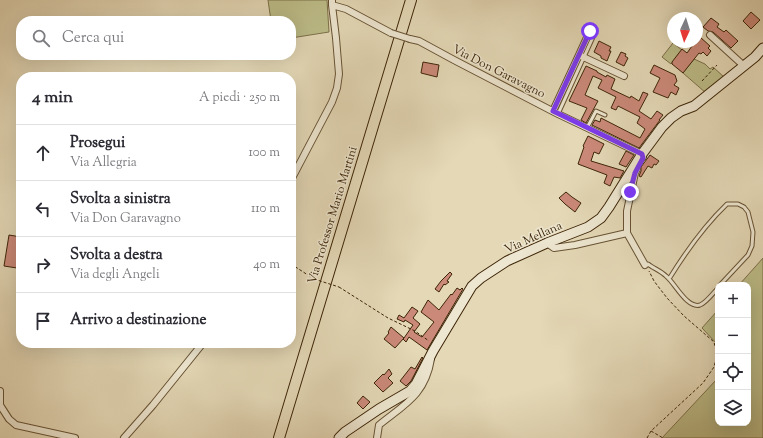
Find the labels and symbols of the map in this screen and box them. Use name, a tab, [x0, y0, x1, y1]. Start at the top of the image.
north arrow	[667, 12, 703, 48]
route start	[581, 22, 599, 40]
street label: Via Don Garavagno	[449, 41, 549, 103]
street label: Via Professor Mario Martini	[303, 144, 363, 286]
route end	[621, 183, 639, 201]
street label: Via Mellana	[502, 217, 566, 259]

